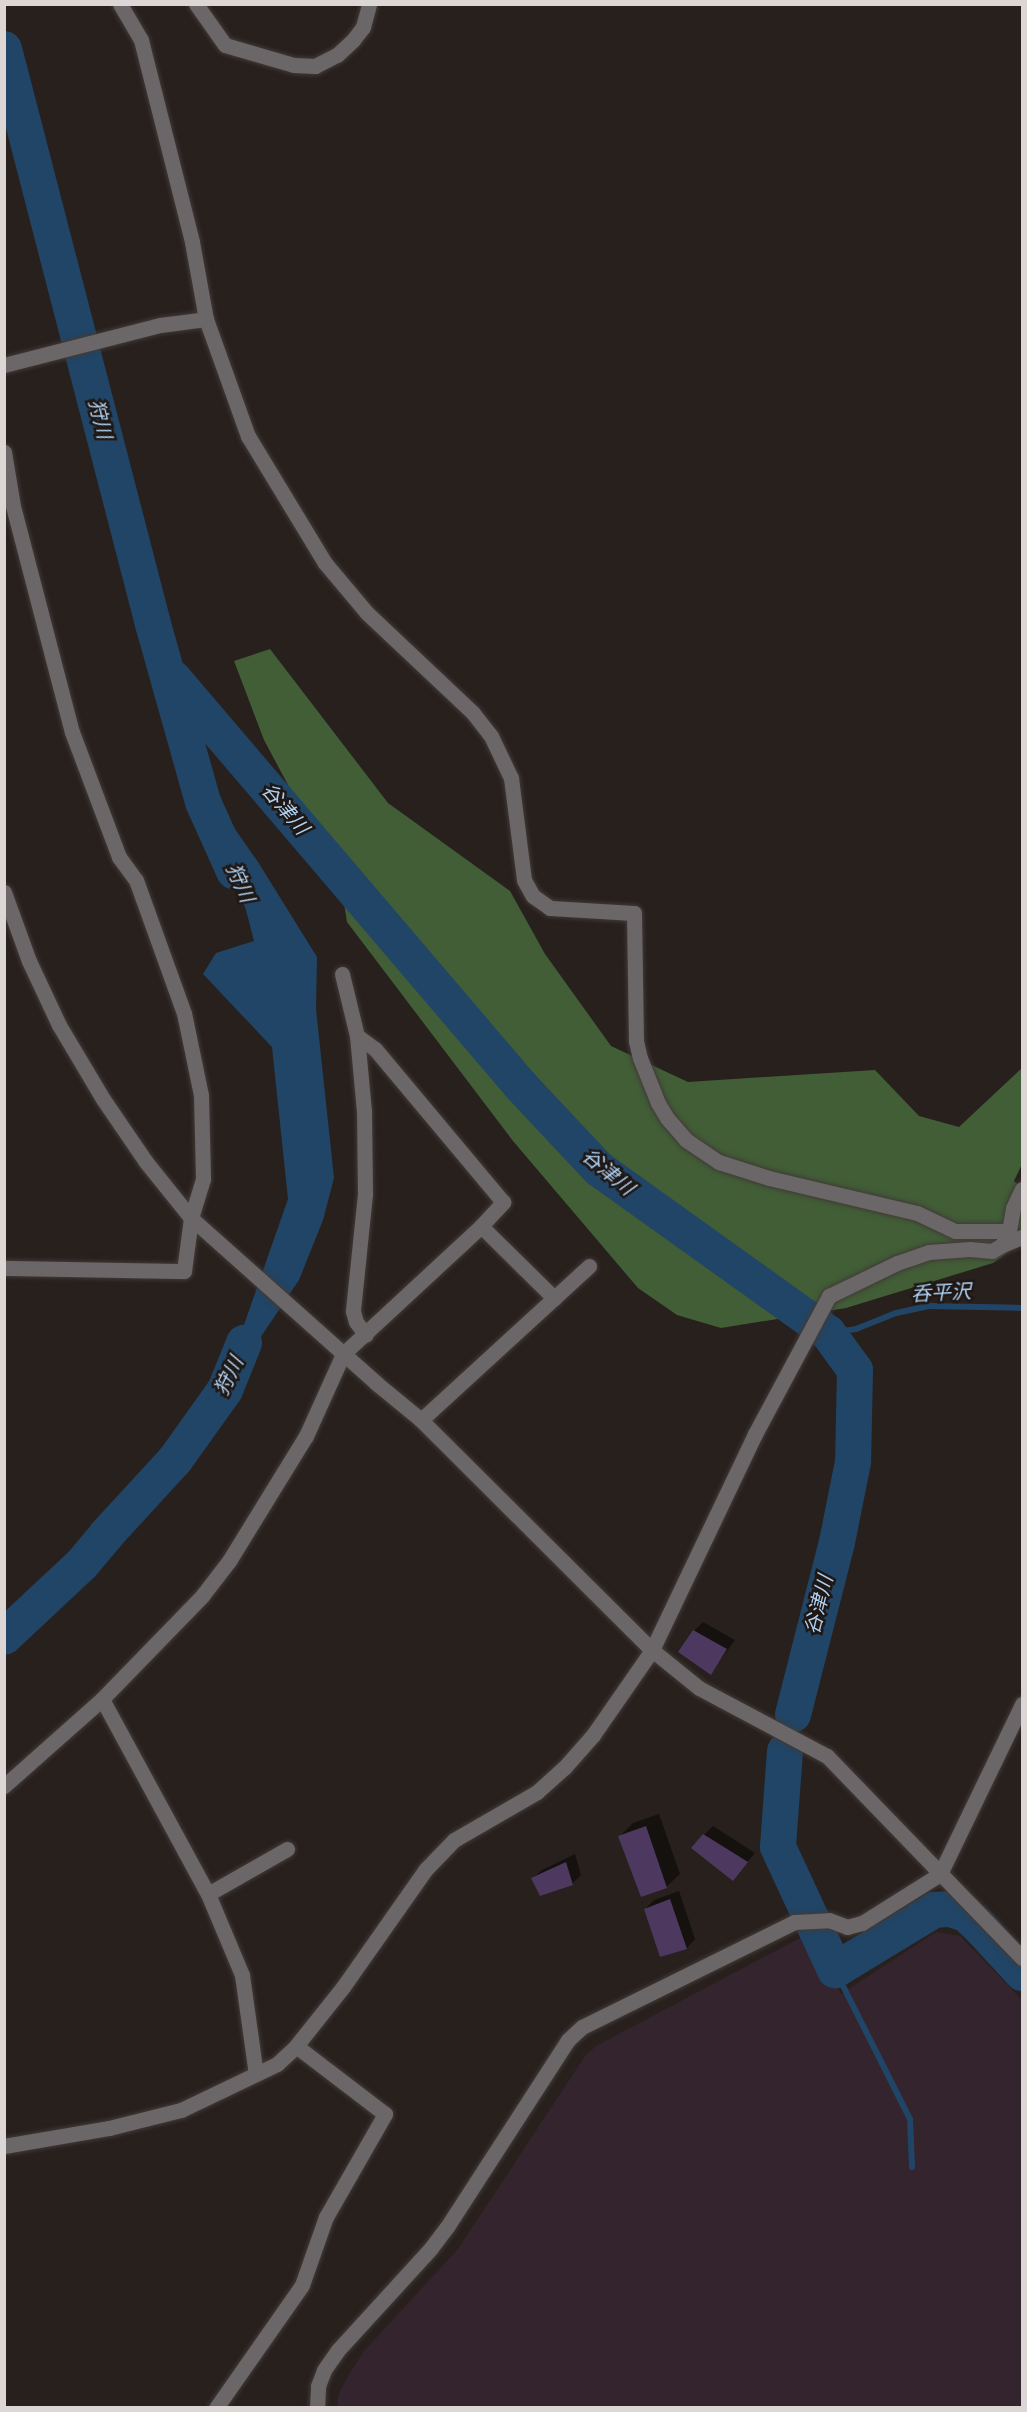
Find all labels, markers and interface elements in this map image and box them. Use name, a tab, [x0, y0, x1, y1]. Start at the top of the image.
water label: 狩川	[84, 397, 116, 441]
water label: 谷津川	[257, 778, 313, 840]
water label: 狩川	[221, 860, 259, 906]
water label: 谷津川	[577, 1144, 639, 1200]
water label: 呑平沢	[910, 1279, 972, 1307]
water label: 狩川	[209, 1353, 249, 1399]
water label: 谷津川	[800, 1573, 838, 1637]

